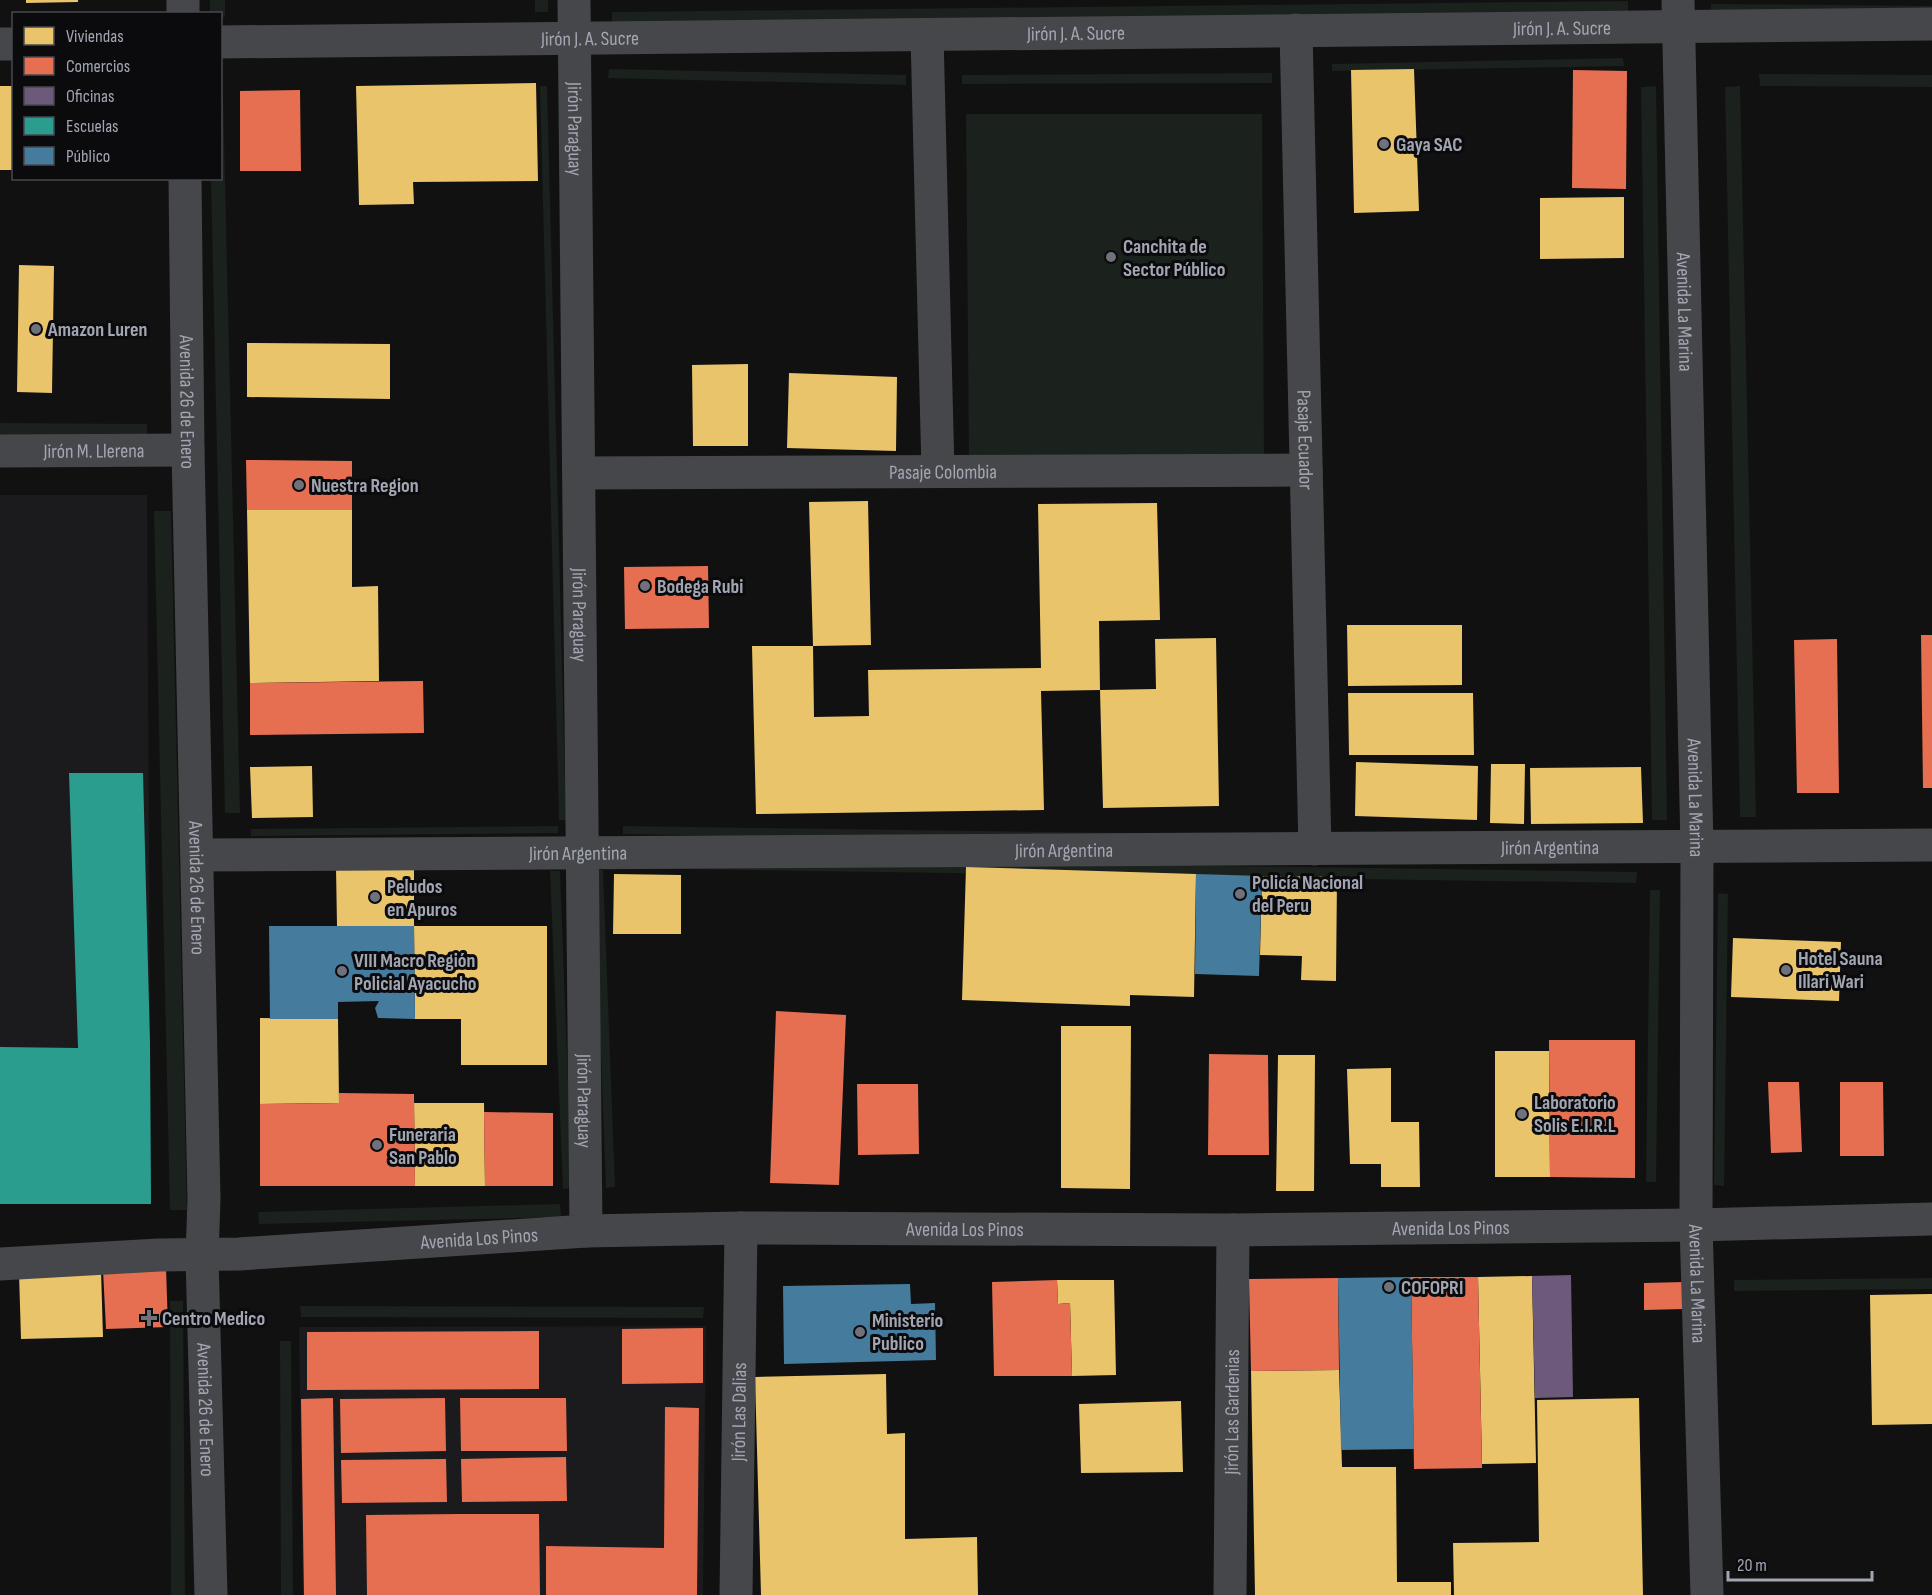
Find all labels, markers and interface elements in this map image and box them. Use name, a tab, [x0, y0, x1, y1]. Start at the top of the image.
legend	[12, 12, 222, 180]
street label: Jirón J. A. Sucre	[1512, 16, 1611, 41]
street label: Jirón J. A. Sucre	[1026, 21, 1125, 47]
text: Viviendas	[66, 26, 124, 47]
street label: Jirón J. A. Sucre	[540, 27, 639, 52]
text: Comercios	[66, 56, 130, 77]
street label: Jirón Paraguay	[562, 81, 587, 176]
text: Oficinas	[66, 86, 114, 107]
text: Escuelas	[66, 116, 119, 137]
place label: Gaya SAC	[1396, 133, 1462, 157]
marker: Gaya SAC	[1377, 137, 1391, 151]
text: Público	[66, 146, 110, 167]
place label: Canchita de Sector Público	[1123, 235, 1225, 282]
marker: Canchita de Sector Público	[1104, 250, 1118, 264]
street label: Avenida La Marina	[1671, 251, 1697, 372]
place label: Amazon Luren	[47, 318, 147, 342]
marker: Amazon Luren	[29, 322, 43, 336]
street label: Avenida 26 de Enero	[174, 334, 199, 469]
street label: Pasaje Ecuador	[1291, 390, 1318, 490]
street label: Jirón M. Llerena	[42, 439, 145, 464]
street label: Pasaje Colombia	[889, 460, 997, 485]
place label: Nuestra Region	[311, 474, 419, 498]
marker: Nuestra Region	[292, 478, 306, 492]
street label: Jirón Paraguay	[567, 567, 591, 662]
place label: Bodega Rubi	[657, 575, 743, 599]
marker: Bodega Rubi	[638, 579, 652, 593]
street label: Avenida La Marina	[1682, 737, 1708, 857]
street label: Avenida 26 de Enero	[183, 820, 210, 955]
street label: Jirón Argentina	[1500, 836, 1599, 860]
street label: Jirón Argentina	[1014, 839, 1113, 863]
street label: Jirón Argentina	[528, 842, 627, 866]
place label: Policía Nacional del Peru	[1252, 871, 1363, 918]
place label: Peludos en Apuros	[387, 875, 457, 922]
marker: Policía Nacional del Peru	[1233, 887, 1247, 901]
marker: Peludos en Apuros	[368, 890, 382, 904]
place label: Hotel Sauna Illari Wari	[1798, 947, 1883, 994]
place label: VIII Macro Región Policial Ayacucho	[354, 949, 477, 996]
marker: Hotel Sauna Illari Wari	[1779, 963, 1793, 977]
marker: VIII Macro Región Policial Ayacucho	[335, 964, 349, 978]
street label: Jirón Paraguay	[571, 1053, 596, 1148]
place label: Laboratorio Solis E.I.R.L	[1534, 1091, 1616, 1138]
marker: Laboratorio Solis E.I.R.L	[1515, 1107, 1529, 1121]
place label: Funeraria San Pablo	[389, 1123, 457, 1170]
marker: Funeraria San Pablo	[370, 1138, 384, 1152]
street label: Avenida Los Pinos	[1391, 1216, 1510, 1241]
street label: Avenida Los Pinos	[905, 1218, 1024, 1242]
street label: Avenida Los Pinos	[419, 1223, 539, 1255]
street label: Avenida La Marina	[1683, 1223, 1711, 1344]
place label: COFOPRI	[1401, 1276, 1463, 1300]
marker: COFOPRI	[1382, 1280, 1396, 1294]
place label: Centro Medico	[162, 1307, 265, 1331]
marker: Centro Medico	[140, 1309, 158, 1327]
place label: Ministerio Publico	[872, 1309, 943, 1356]
marker: Ministerio Publico	[853, 1325, 867, 1339]
street label: Avenida 26 de Enero	[191, 1342, 219, 1477]
street label: Jirón Las Gardenias	[1220, 1349, 1245, 1476]
street label: Jirón Las Dalias	[727, 1362, 752, 1463]
scale bar	[1728, 1544, 1872, 1582]
text: 20 m	[1737, 1555, 1767, 1576]

